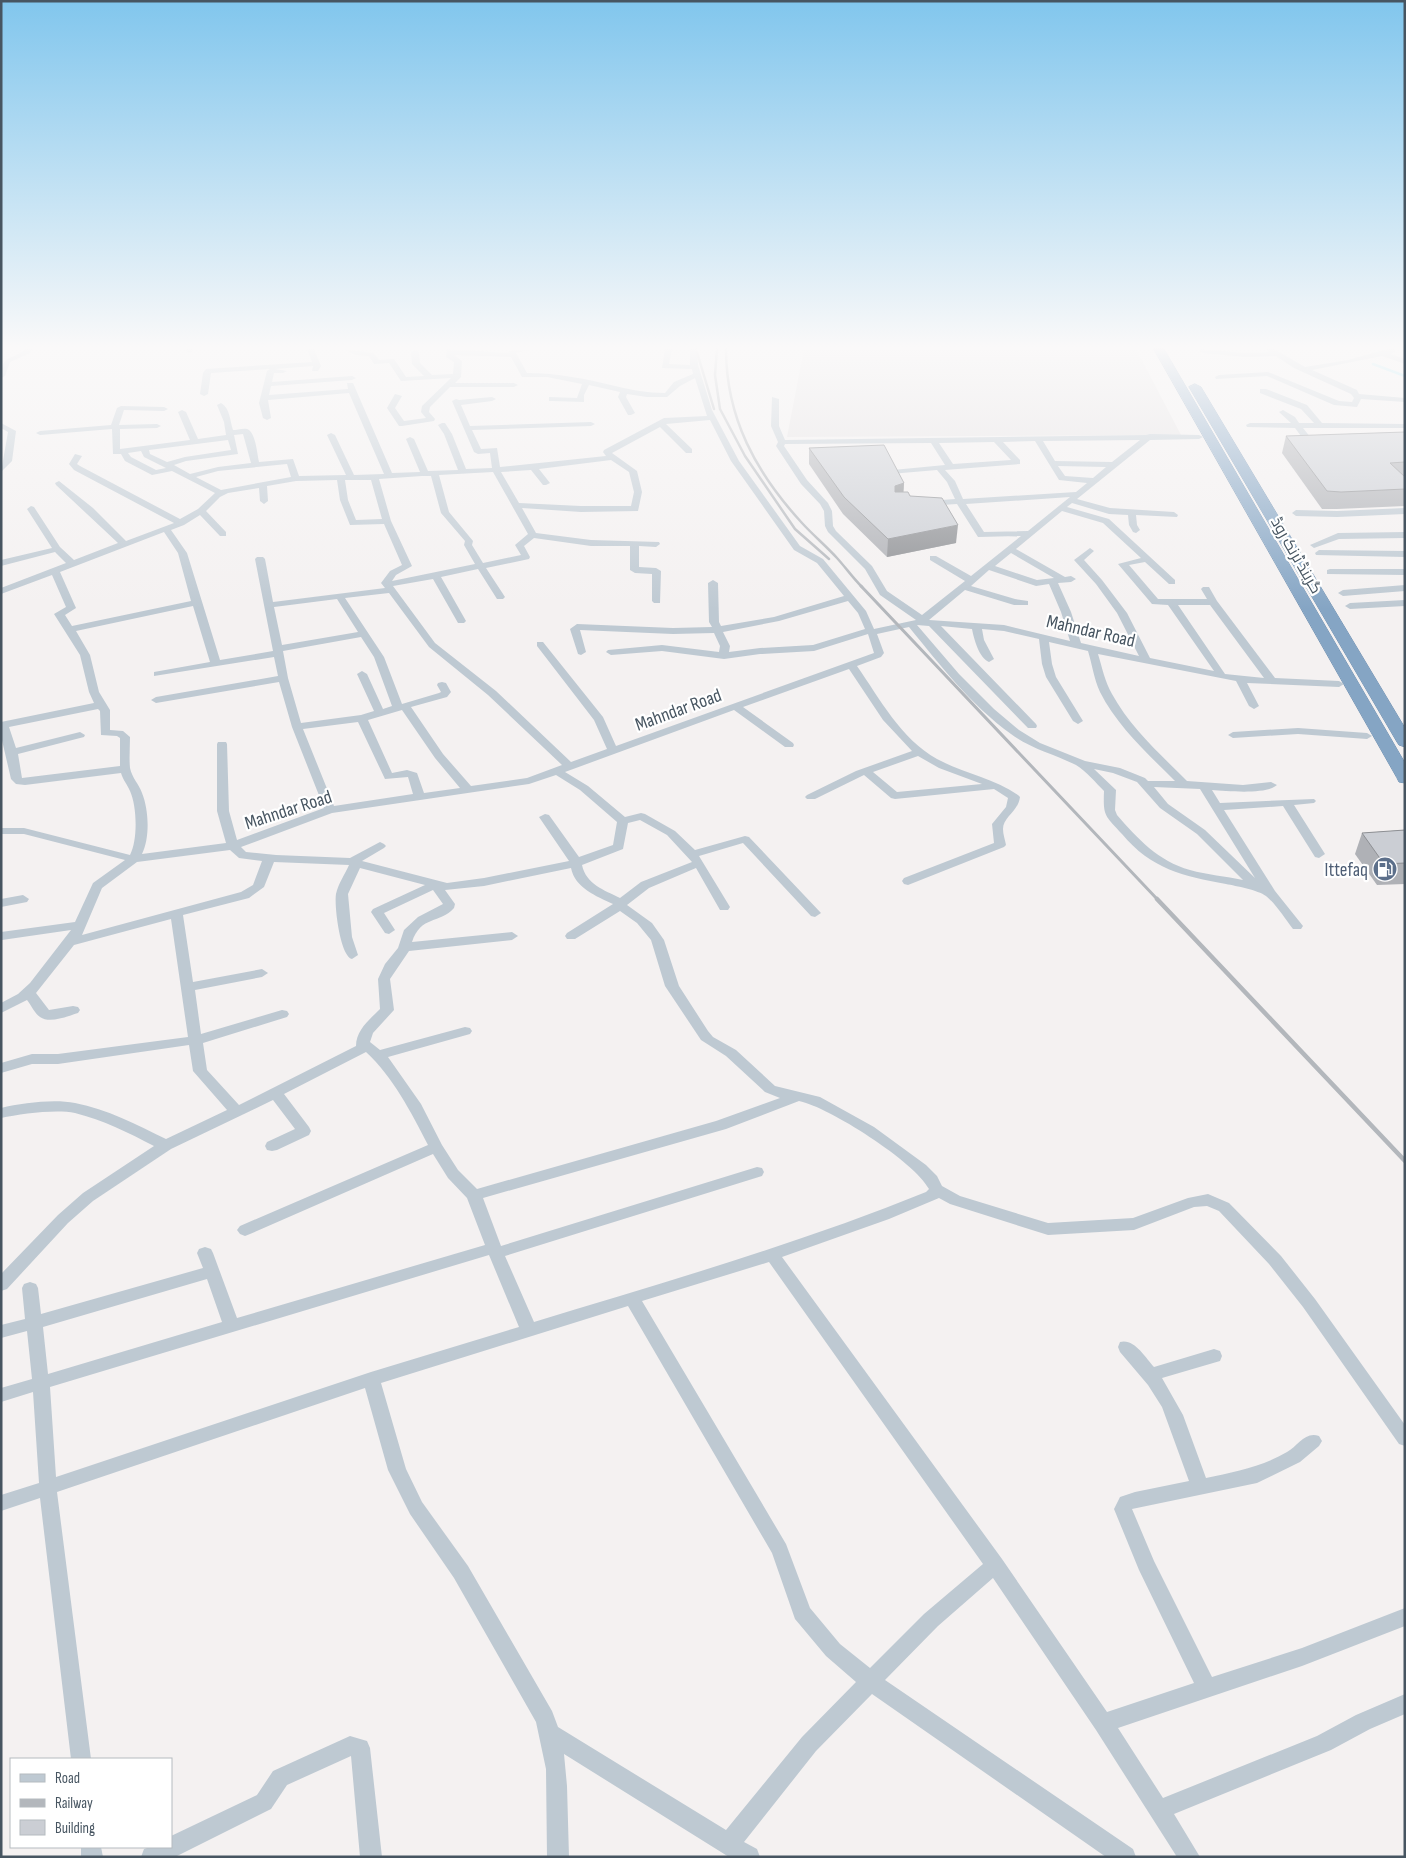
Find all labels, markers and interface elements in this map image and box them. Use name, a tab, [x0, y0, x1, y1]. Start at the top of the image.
street label: گرینڈ ٹرنک روڈ	[1266, 514, 1325, 597]
street label: Mahndar Road	[1044, 610, 1137, 653]
street label: Mahndar Road	[632, 684, 725, 737]
street label: Mahndar Road	[242, 786, 335, 835]
fuel station icon: Ittefaq	[1372, 856, 1398, 882]
place label: Ittefaq	[1325, 859, 1368, 882]
legend	[10, 1758, 172, 1848]
text: Road	[55, 1769, 80, 1788]
text: Railway	[55, 1794, 93, 1813]
text: Building	[55, 1819, 95, 1838]

